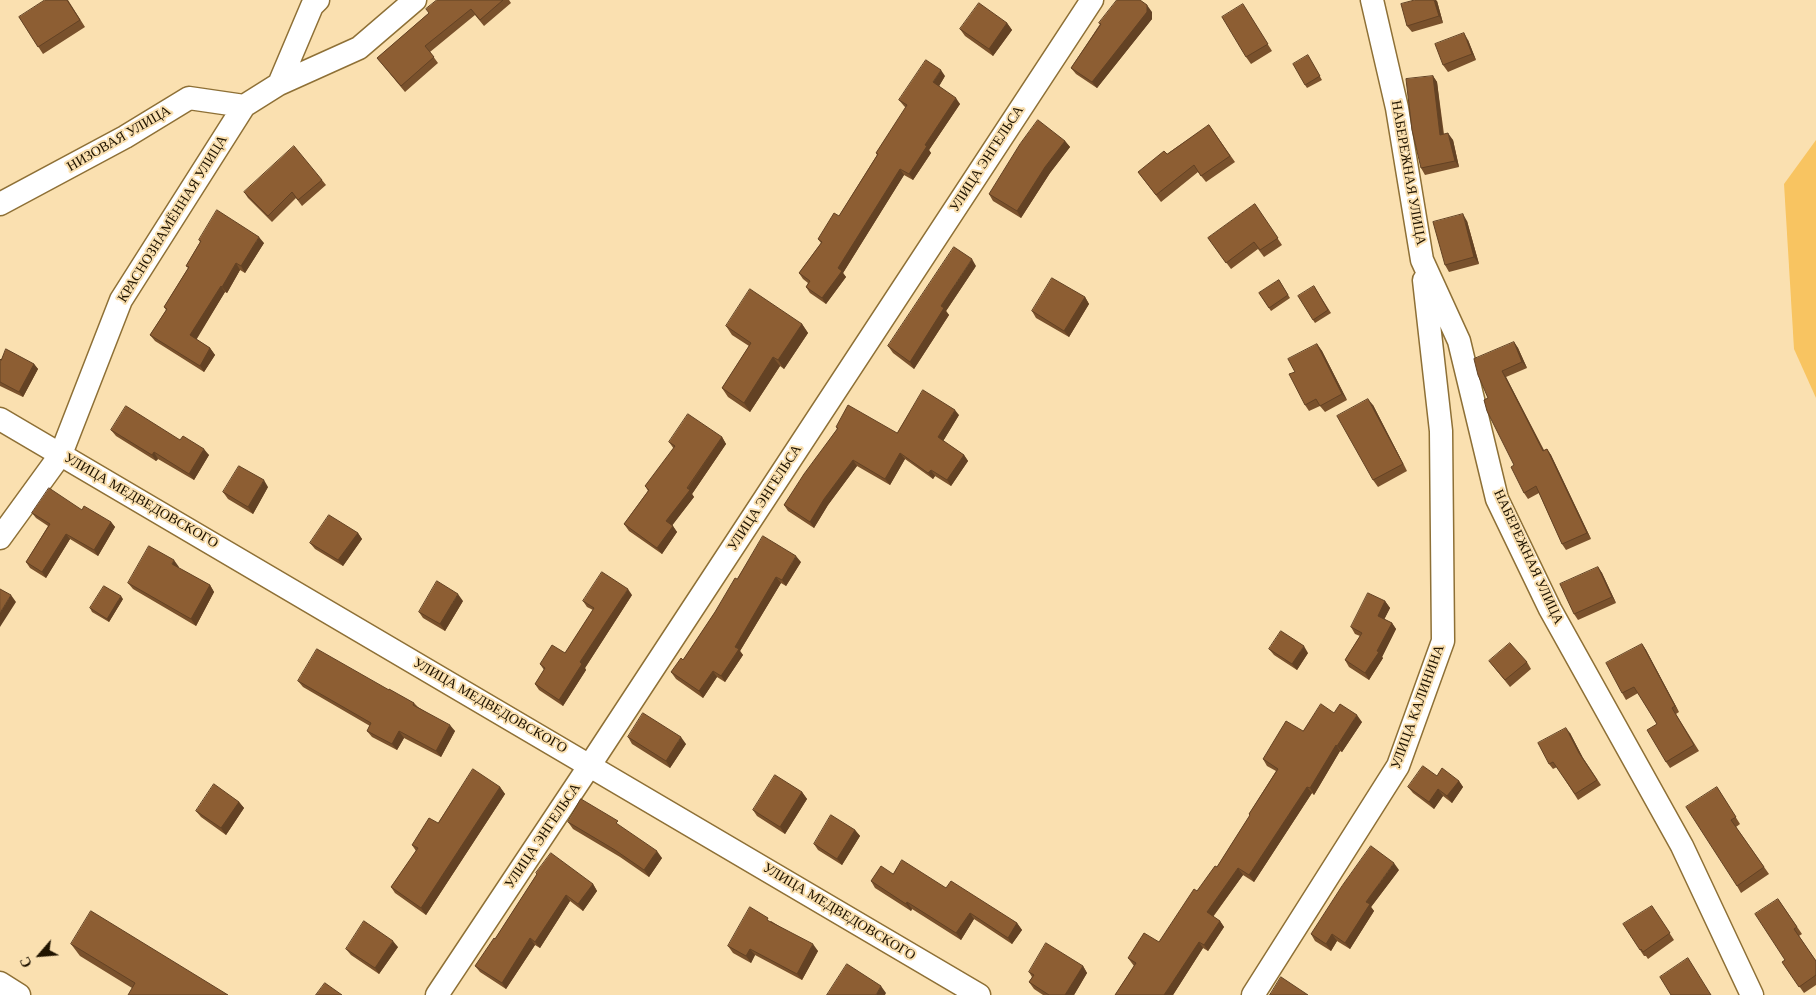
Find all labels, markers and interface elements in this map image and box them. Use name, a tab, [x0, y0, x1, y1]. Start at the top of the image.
street label: НАБЕРЕЖНАЯ УЛИЦА	[1387, 99, 1429, 247]
street label: НИЗОВАЯ УЛИЦА	[64, 102, 174, 176]
street label: УЛИЦА ЭНГЕЛЬСА	[946, 103, 1028, 215]
street label: КРАСНОЗНАМЁННАЯ УЛИЦА	[115, 132, 231, 306]
street label: УЛИЦА ЭНГЕЛЬСА	[724, 442, 806, 554]
street label: УЛИЦА МЕДВЕДОВСКОГО	[61, 450, 221, 552]
street label: НАБЕРЕЖНАЯ УЛИЦА	[1489, 487, 1567, 627]
street label: УЛИЦА КАЛИНИНА	[1388, 643, 1448, 771]
street label: УЛИЦА МЕДВЕДОВСКОГО	[410, 655, 570, 757]
street label: УЛИЦА ЭНГЕЛЬСА	[502, 780, 584, 892]
street label: УЛИЦА МЕДВЕДОВСКОГО	[760, 860, 918, 964]
north arrow	[15, 930, 65, 980]
text: С	[17, 954, 35, 970]

